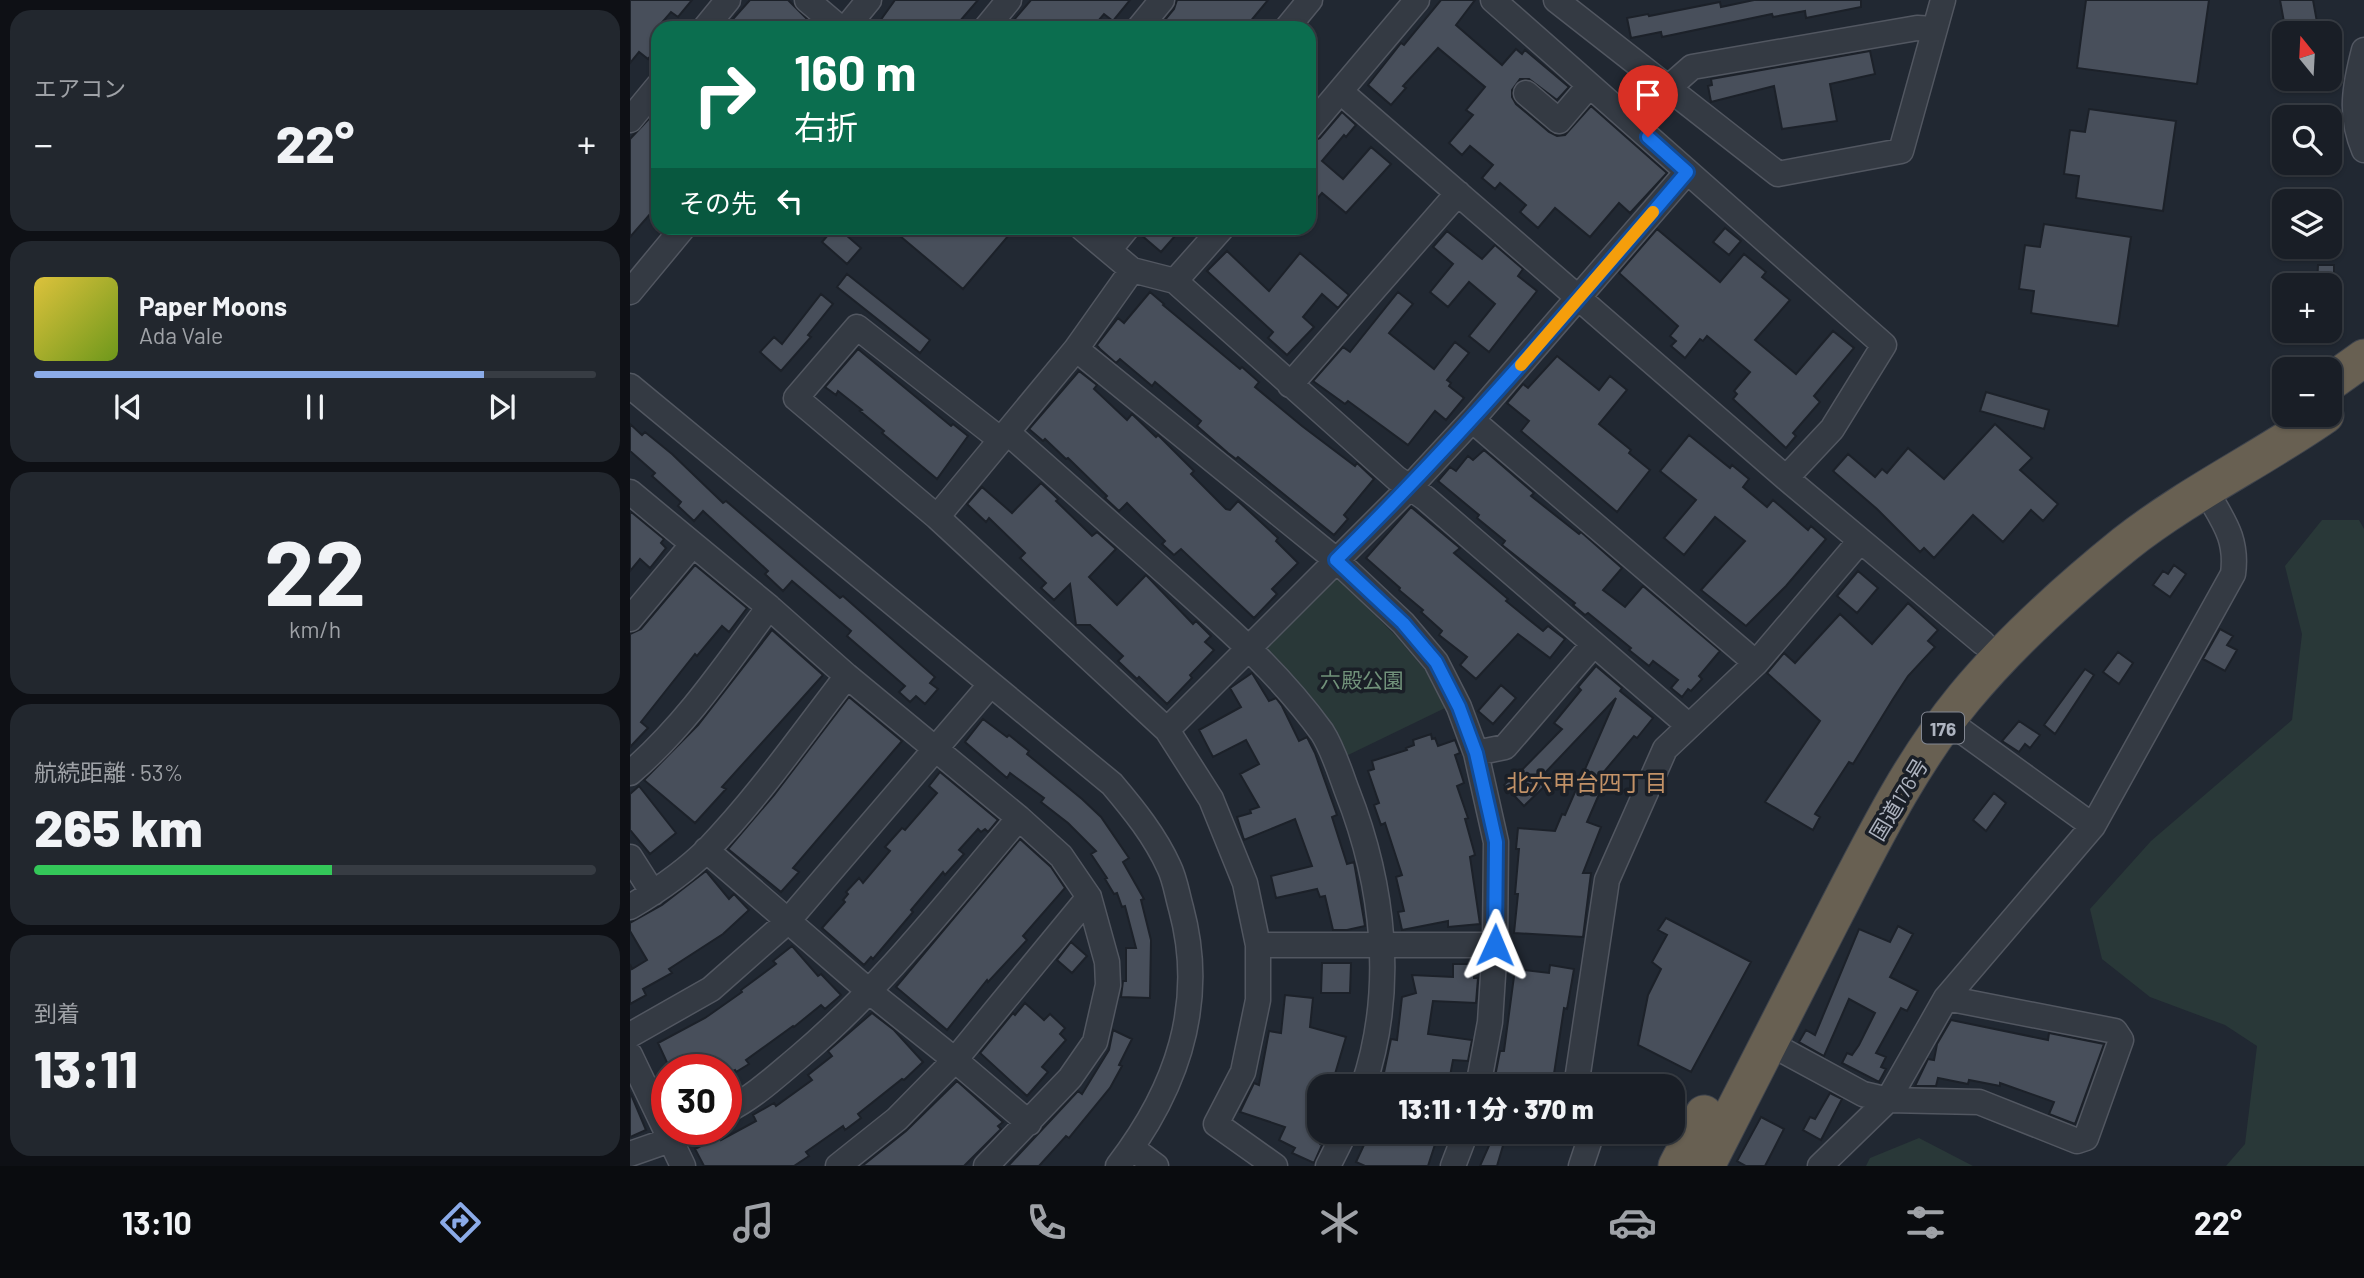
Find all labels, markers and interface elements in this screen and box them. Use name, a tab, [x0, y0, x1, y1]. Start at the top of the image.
north arrow	[2272, 21, 2342, 91]
map controls	[2272, 21, 2342, 427]
text: 160 m	[794, 42, 916, 101]
icon: right	[679, 49, 770, 140]
pin	[1618, 65, 1678, 137]
text: エアコン	[34, 74, 126, 102]
icon: arrive	[1629, 76, 1667, 114]
button: search	[2272, 105, 2342, 175]
text: 右折	[794, 107, 858, 145]
text: 22°	[276, 111, 354, 173]
text: −	[34, 120, 53, 166]
text: +	[577, 120, 596, 166]
icon: left	[771, 182, 809, 220]
text: その先	[679, 187, 757, 218]
button: layers	[2272, 189, 2342, 259]
button: +	[2272, 273, 2342, 343]
text: Paper Moons	[139, 290, 287, 321]
text: Ada Vale	[139, 321, 223, 349]
button: −	[2272, 357, 2342, 427]
icon: previous	[109, 388, 147, 426]
icon: pause	[296, 388, 334, 426]
icon: next	[483, 388, 521, 426]
text: 22	[264, 515, 366, 624]
text: km/h	[289, 615, 341, 643]
park label: 六殿公園	[1320, 667, 1404, 692]
road number: 176	[1922, 712, 1964, 744]
street label: 国道176号	[1864, 754, 1932, 844]
text: 航続距離 · 53%	[34, 758, 183, 786]
district label: 北六甲台四丁目	[1507, 768, 1668, 796]
text: 265 km	[34, 795, 203, 857]
position arrow	[1458, 908, 1532, 982]
text: 到着	[34, 999, 80, 1027]
text: 13:11	[34, 1036, 138, 1098]
speed limit sign: 30	[651, 1054, 742, 1145]
text: 13:11 · 1 分 · 370 m	[1398, 1093, 1594, 1124]
icon: directions	[436, 1198, 485, 1247]
icon: music	[729, 1198, 778, 1247]
icon: phone	[1022, 1198, 1071, 1247]
icon: climate	[1315, 1198, 1364, 1247]
icon: car	[1608, 1198, 1657, 1247]
icon: filters	[1901, 1198, 1950, 1247]
text: 13:10	[122, 1203, 192, 1241]
text: 22°	[2194, 1203, 2242, 1241]

